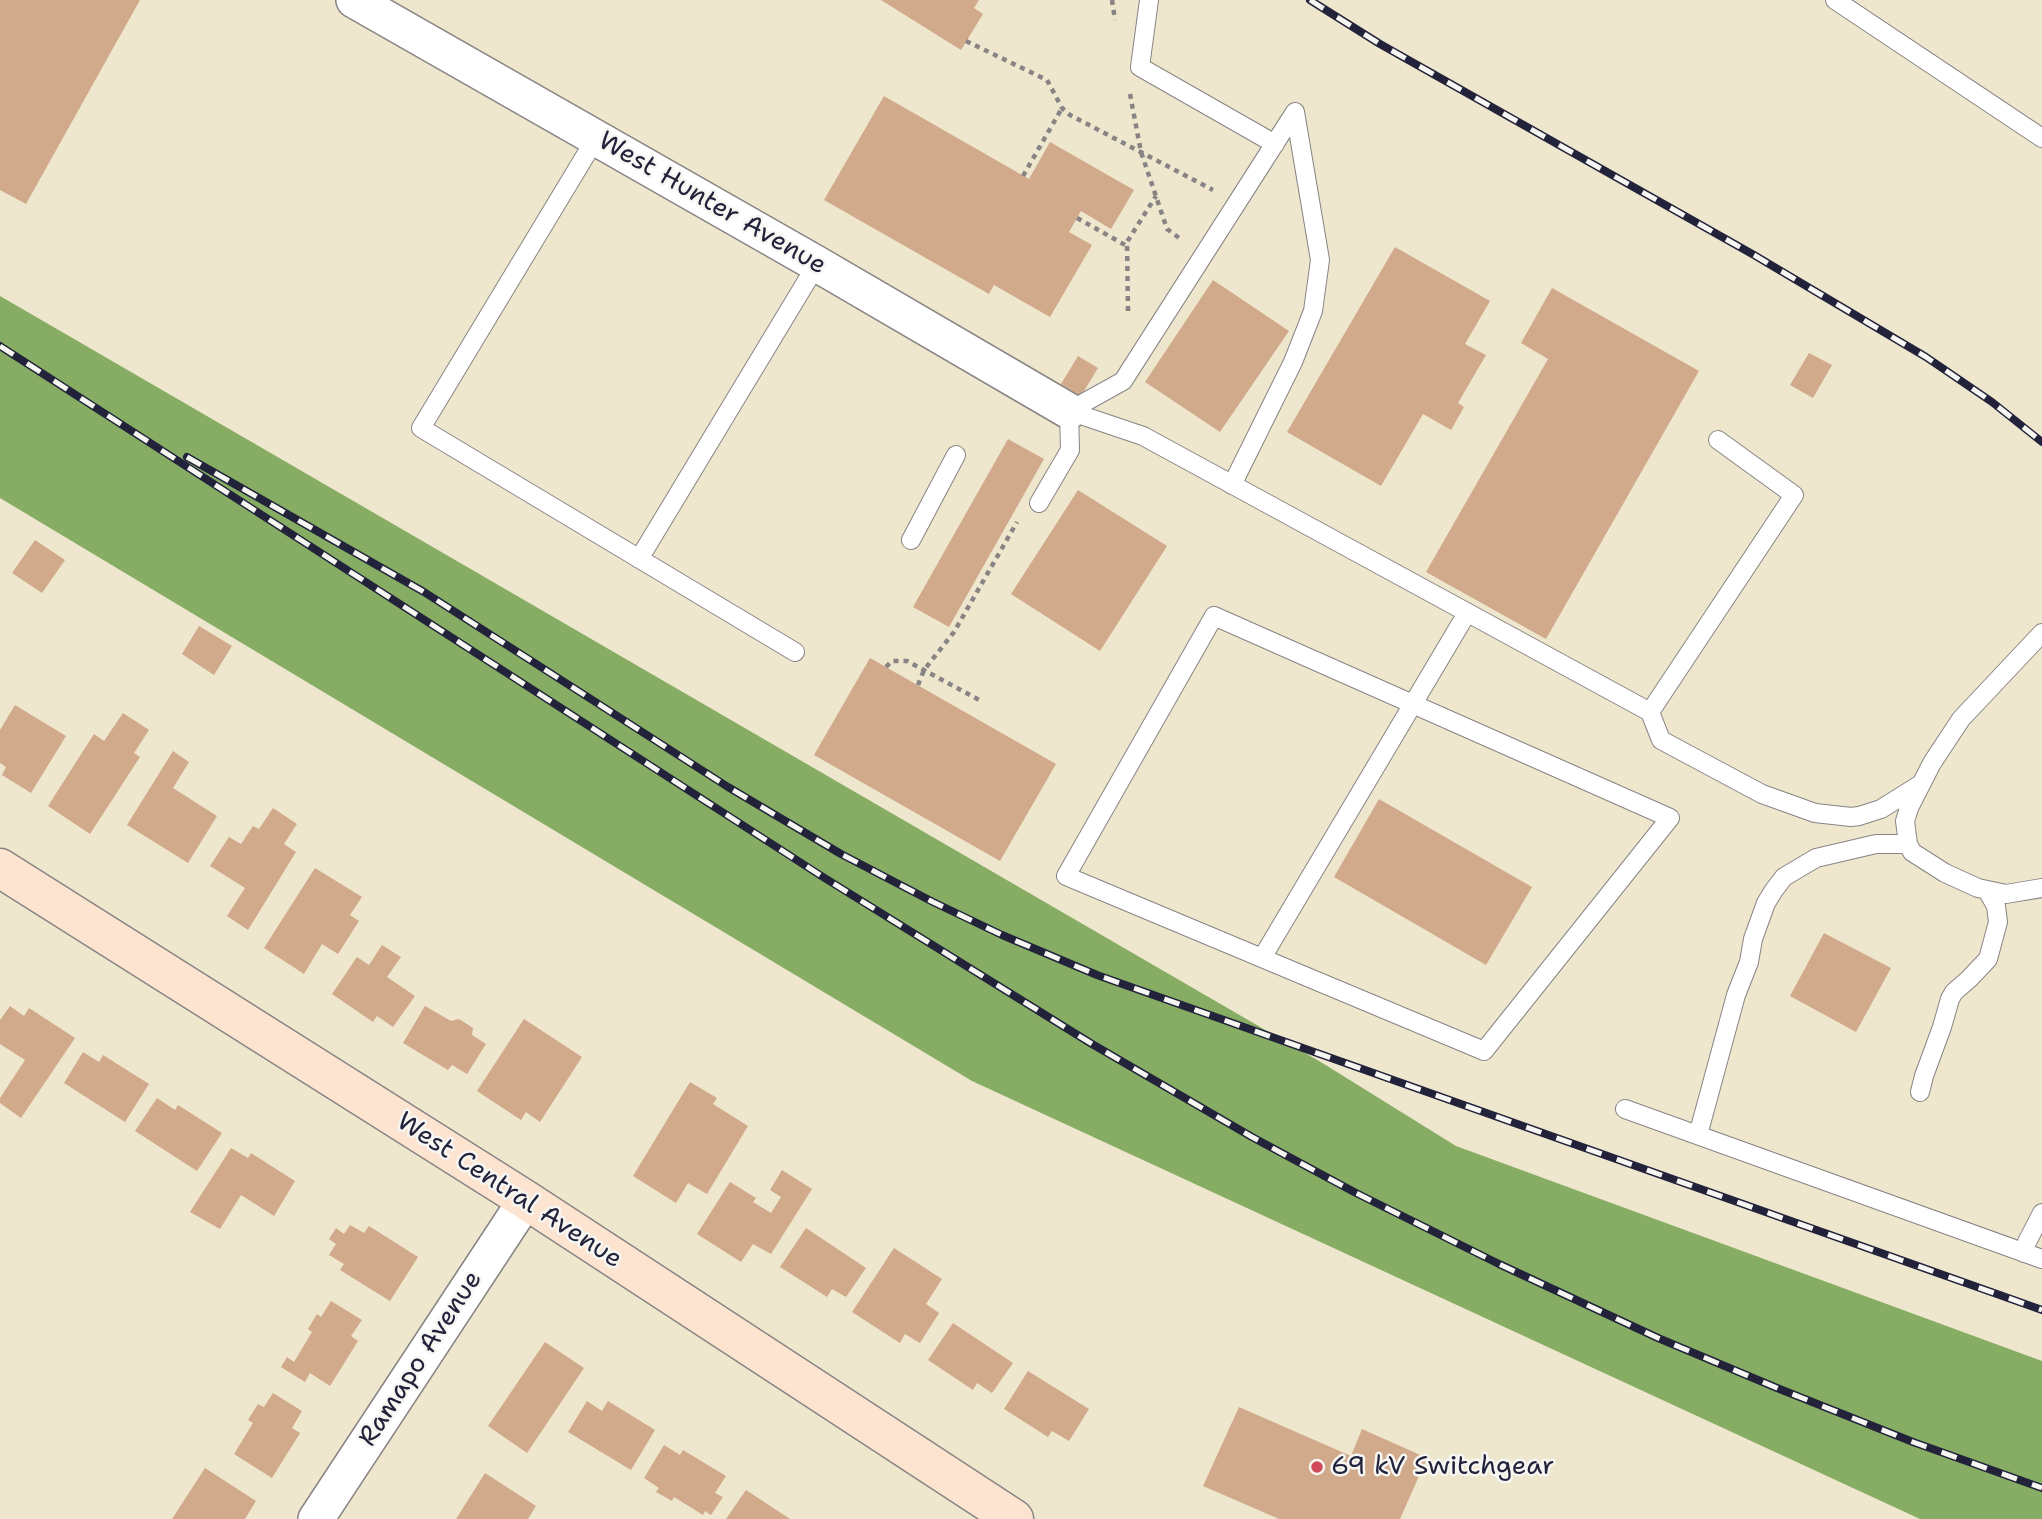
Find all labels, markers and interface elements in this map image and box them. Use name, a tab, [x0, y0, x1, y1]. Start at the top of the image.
street label: West Hunter Avenue	[592, 126, 832, 282]
street label: West Central Avenue	[390, 1106, 628, 1276]
street label: Ramapo Avenue	[353, 1265, 489, 1453]
place label: 69 kV Switchgear	[1331, 1451, 1554, 1483]
marker: 69 kV Switchgear	[1309, 1459, 1325, 1475]

